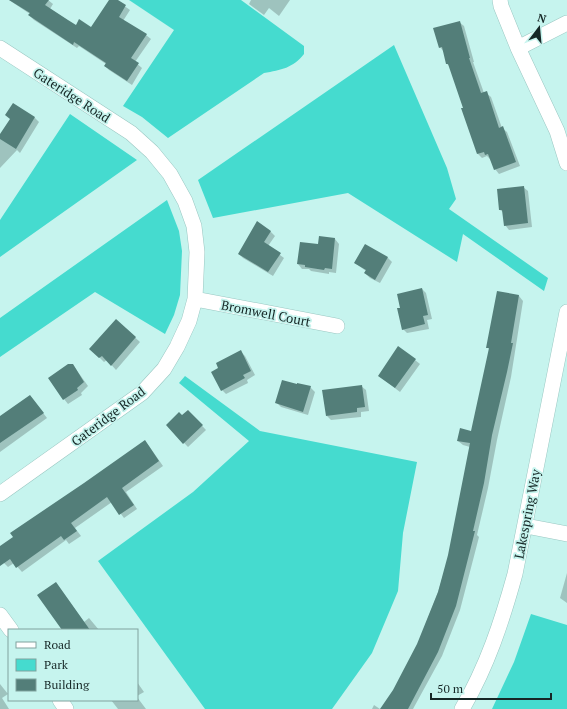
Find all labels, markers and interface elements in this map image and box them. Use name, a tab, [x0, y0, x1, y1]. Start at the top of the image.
north arrow	[519, 8, 559, 48]
text: N	[536, 11, 548, 26]
street label: Gateridge Road	[30, 63, 114, 127]
street label: Bromwell Court	[220, 296, 312, 331]
street label: Gateridge Road	[67, 382, 149, 450]
street label: Lakespring Way	[509, 467, 545, 560]
legend	[8, 629, 138, 701]
text: Road	[44, 637, 71, 652]
text: Park	[44, 657, 69, 672]
scale bar	[431, 675, 551, 701]
text: Building	[44, 677, 90, 692]
text: 50 m	[437, 681, 464, 696]

